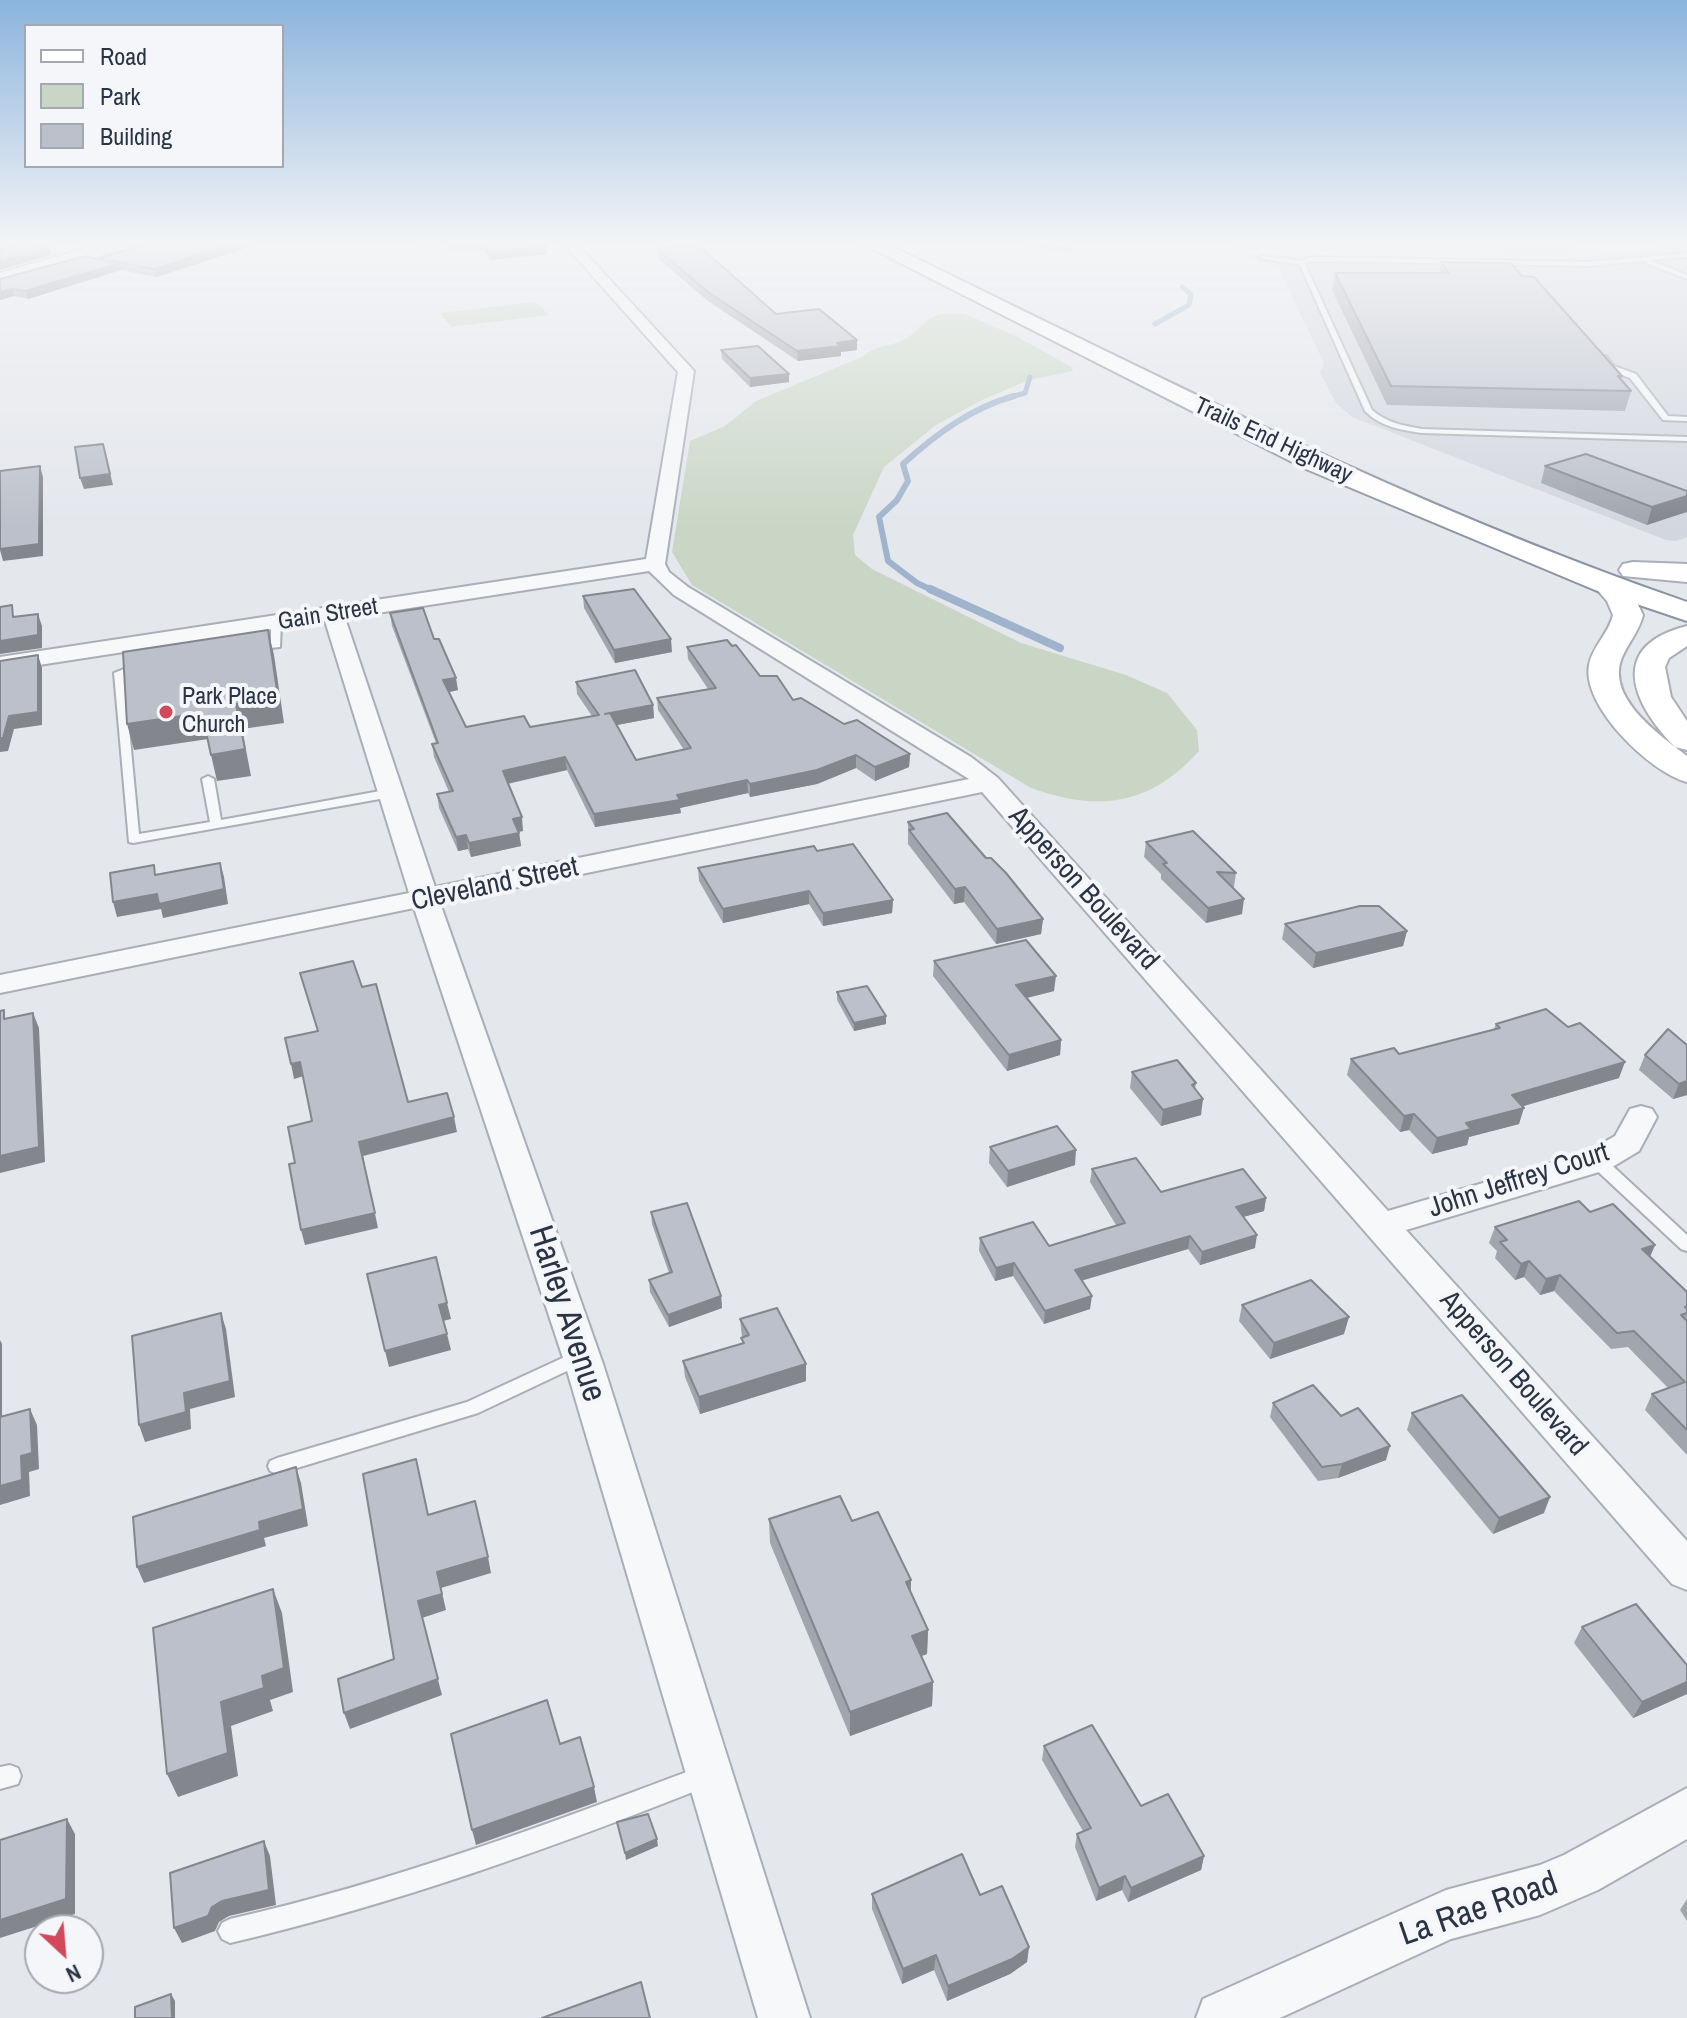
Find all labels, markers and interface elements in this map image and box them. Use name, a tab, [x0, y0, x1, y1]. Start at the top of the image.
legend	[24, 24, 284, 168]
text: Road	[100, 40, 147, 72]
text: Park	[100, 80, 140, 112]
text: Building	[100, 120, 172, 152]
street label: Trails End Highway	[1189, 392, 1357, 490]
street label: Gain Street	[276, 593, 380, 637]
place label: Park Place Church	[182, 684, 277, 740]
marker: Park Place Church	[157, 703, 175, 721]
street label: Apperson Boulevard	[1001, 800, 1165, 978]
street label: Cleveland Street	[408, 851, 582, 919]
street label: John Jeffrey Court	[1425, 1136, 1613, 1226]
street label: Harley Avenue	[518, 1221, 614, 1407]
street label: Apperson Boulevard	[1432, 1284, 1594, 1464]
street label: La Rae Road	[1395, 1864, 1563, 1956]
north arrow	[24, 1914, 104, 1994]
text: N	[61, 1957, 86, 1990]

